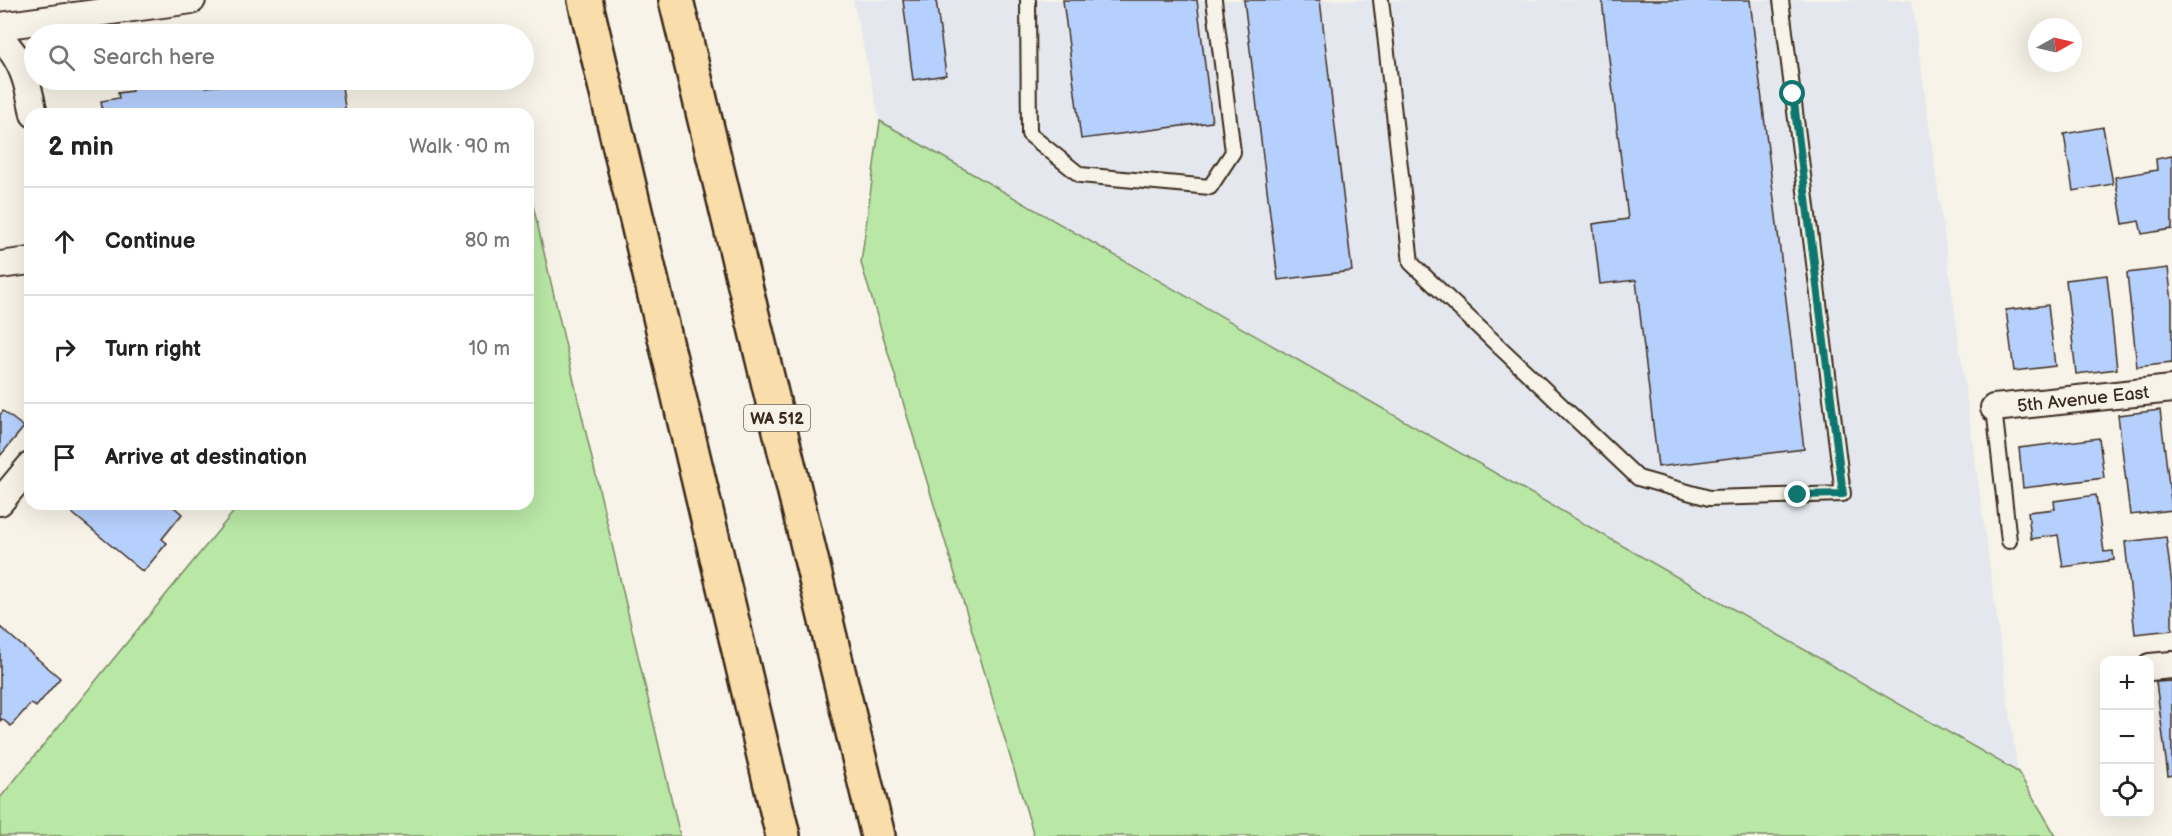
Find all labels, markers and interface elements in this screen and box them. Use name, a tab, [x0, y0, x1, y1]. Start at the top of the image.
north arrow	[2028, 18, 2082, 72]
search box	[24, 24, 534, 90]
icon: search	[45, 41, 78, 74]
text: Search here	[93, 44, 215, 71]
route start	[1779, 80, 1805, 106]
text: 2 min	[48, 132, 114, 163]
text: Walk · 90 m	[409, 135, 510, 159]
icon: ahead	[48, 225, 81, 258]
text: Continue	[105, 228, 195, 255]
text: 80 m	[465, 229, 510, 253]
icon: right	[48, 333, 81, 366]
text: Turn right	[105, 336, 201, 363]
text: 10 m	[469, 337, 510, 361]
street label: 5th Avenue East	[2016, 382, 2150, 417]
road number: WA 512	[744, 405, 810, 431]
icon: arrive	[48, 441, 81, 474]
text: Arrive at destination	[105, 444, 307, 471]
route end	[1784, 481, 1810, 507]
map controls	[2100, 656, 2154, 818]
button: +	[2100, 656, 2154, 710]
button: −	[2100, 710, 2154, 764]
button: locate	[2100, 764, 2154, 818]

